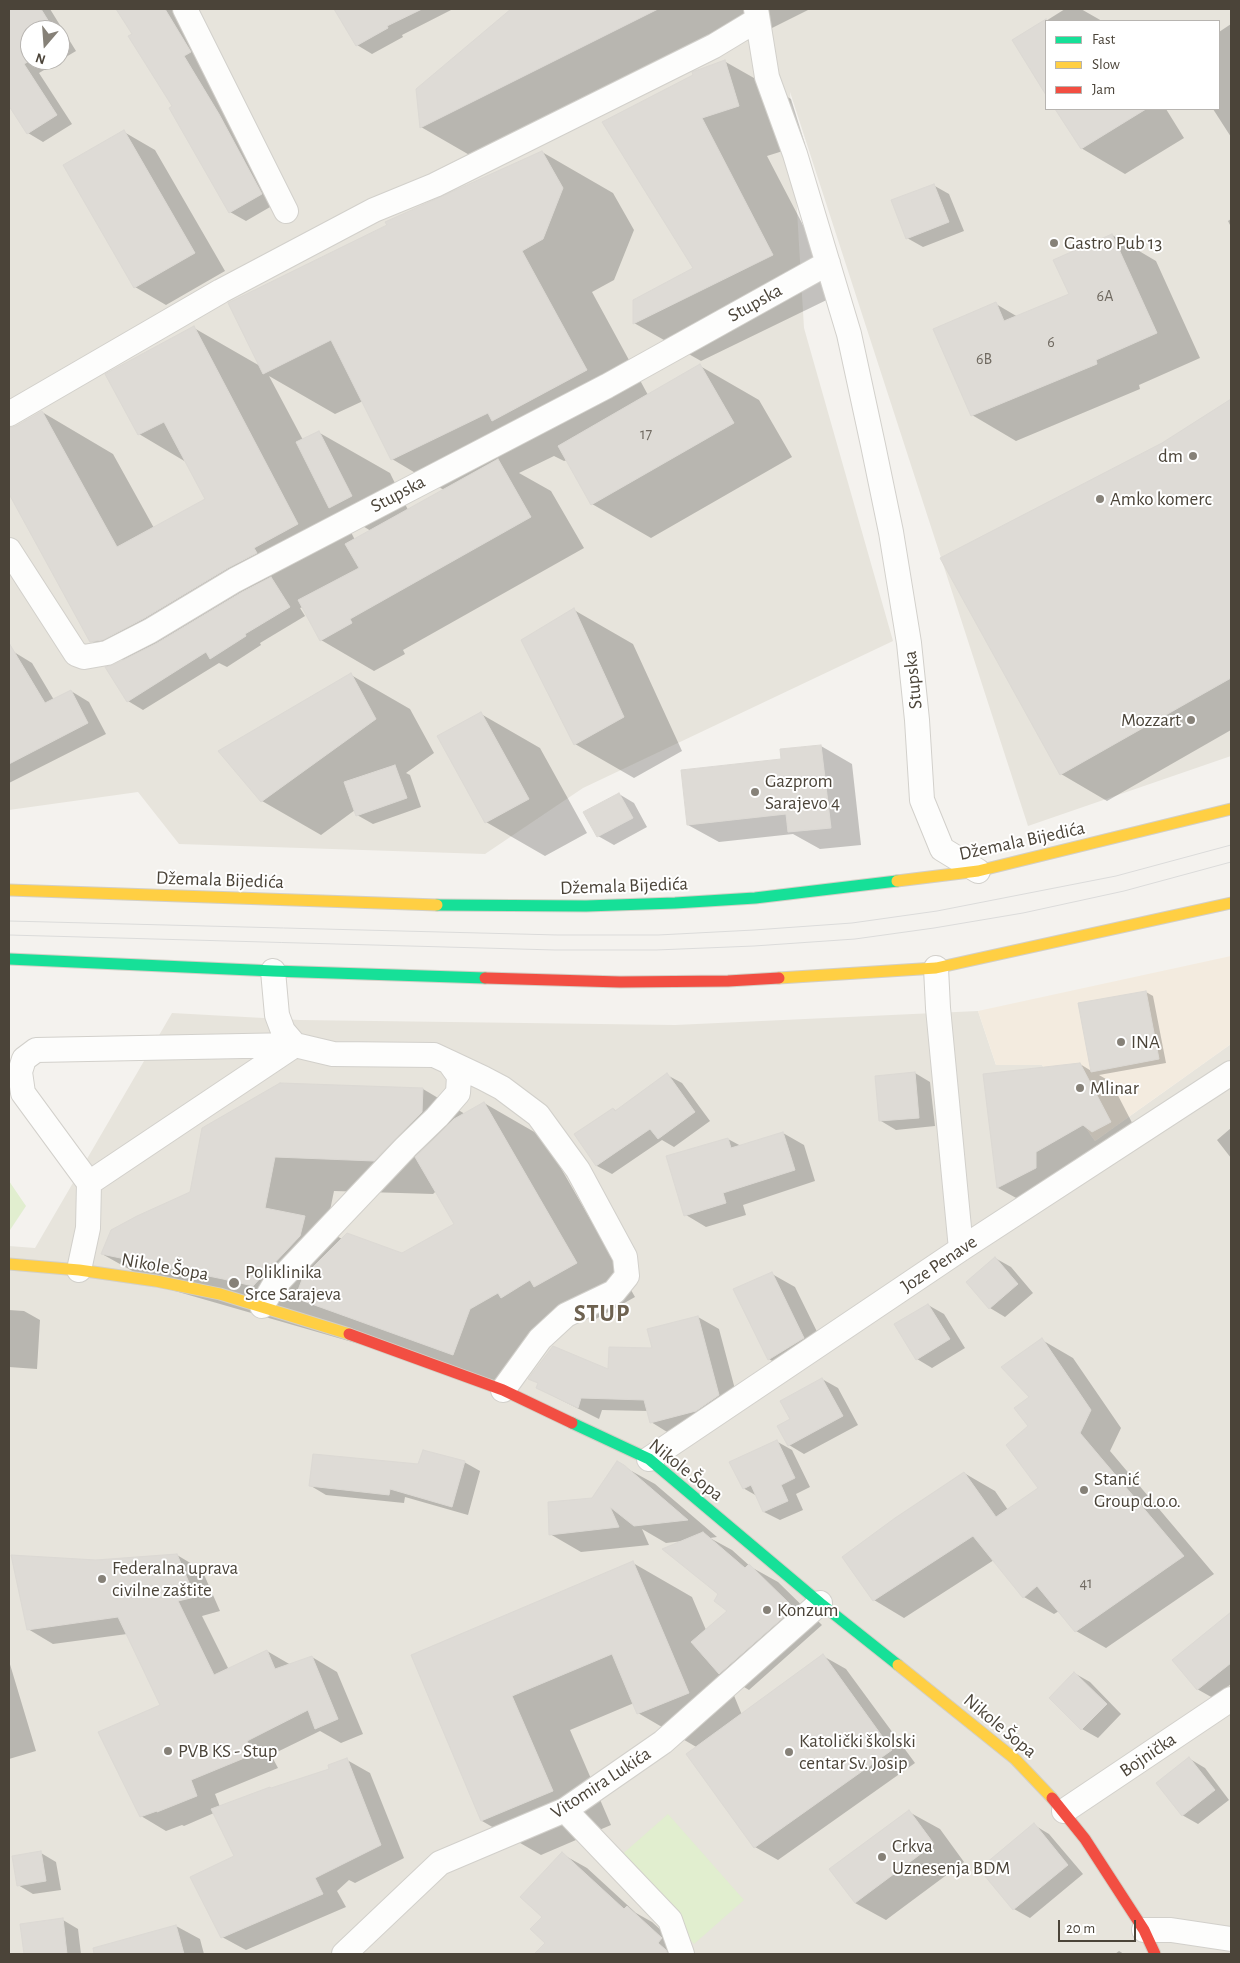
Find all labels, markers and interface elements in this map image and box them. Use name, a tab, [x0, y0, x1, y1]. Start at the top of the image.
north arrow	[20, 20, 70, 70]
legend	[1045, 20, 1220, 110]
text: Fast	[1092, 32, 1115, 47]
text: N	[34, 50, 47, 66]
text: Slow	[1092, 57, 1120, 72]
text: Jam	[1092, 82, 1115, 97]
place label: Gastro Pub 13	[1064, 232, 1162, 254]
marker: Gastro Pub 13	[1048, 237, 1060, 249]
street label: Stupska	[724, 279, 786, 327]
house number: 6A	[1097, 286, 1113, 306]
house number: 6	[1047, 332, 1055, 352]
house number: 6B	[976, 349, 992, 369]
house number: 17	[640, 424, 652, 444]
place label: dm	[1158, 445, 1183, 467]
marker: dm	[1187, 450, 1199, 462]
street label: Stupska	[367, 470, 429, 518]
place label: Amko komerc	[1110, 488, 1212, 510]
marker: Amko komerc	[1094, 493, 1106, 505]
street label: Stupska	[899, 650, 927, 710]
place label: Mozzart	[1121, 709, 1181, 731]
marker: Mozzart	[1185, 714, 1197, 726]
place label: Gazprom Sarajevo 4	[765, 770, 840, 814]
marker: Gazprom Sarajevo 4	[749, 786, 761, 798]
street label: Džemala Bijedića	[957, 817, 1087, 865]
street label: Džemala Bijedića	[156, 866, 284, 894]
street label: Džemala Bijedića	[560, 872, 688, 900]
place label: INA	[1131, 1031, 1160, 1053]
marker: INA	[1115, 1036, 1127, 1048]
place label: Mlinar	[1090, 1077, 1139, 1099]
marker: Mlinar	[1074, 1082, 1086, 1094]
street label: Joze Penave	[897, 1230, 981, 1298]
street label: Nikole Šopa	[120, 1248, 210, 1286]
place label: Poliklinika Srce Sarajeva	[245, 1261, 341, 1305]
marker: Poliklinika Srce Sarajeva	[227, 1276, 241, 1290]
district label: STUP	[573, 1300, 631, 1328]
street label: Nikole Šopa	[644, 1434, 728, 1506]
place label: Stanić Group d.o.o.	[1094, 1468, 1181, 1512]
marker: Stanić Group d.o.o.	[1078, 1484, 1090, 1496]
place label: Federalna uprava civilne zaštite	[112, 1557, 238, 1601]
marker: Federalna uprava civilne zaštite	[96, 1573, 108, 1585]
house number: 41	[1079, 1573, 1093, 1593]
place label: Konzum	[777, 1599, 838, 1621]
marker: Konzum	[761, 1604, 773, 1616]
street label: Nikole Šopa	[959, 1689, 1041, 1763]
street label: Bojnička	[1115, 1728, 1181, 1782]
place label: Katolički školski centar Sv. Josip	[799, 1730, 916, 1774]
place label: PVB KS - Stup	[178, 1740, 277, 1762]
street label: Vitomira Lukića	[547, 1742, 655, 1824]
marker: PVB KS - Stup	[162, 1745, 174, 1757]
marker: Katolički školski centar Sv. Josip	[783, 1746, 795, 1758]
place label: Crkva Uznesenja BDM	[892, 1835, 1010, 1879]
marker: Crkva Uznesenja BDM	[876, 1851, 888, 1863]
scale bar	[1060, 1910, 1138, 1942]
text: 20 m	[1066, 1921, 1095, 1936]

